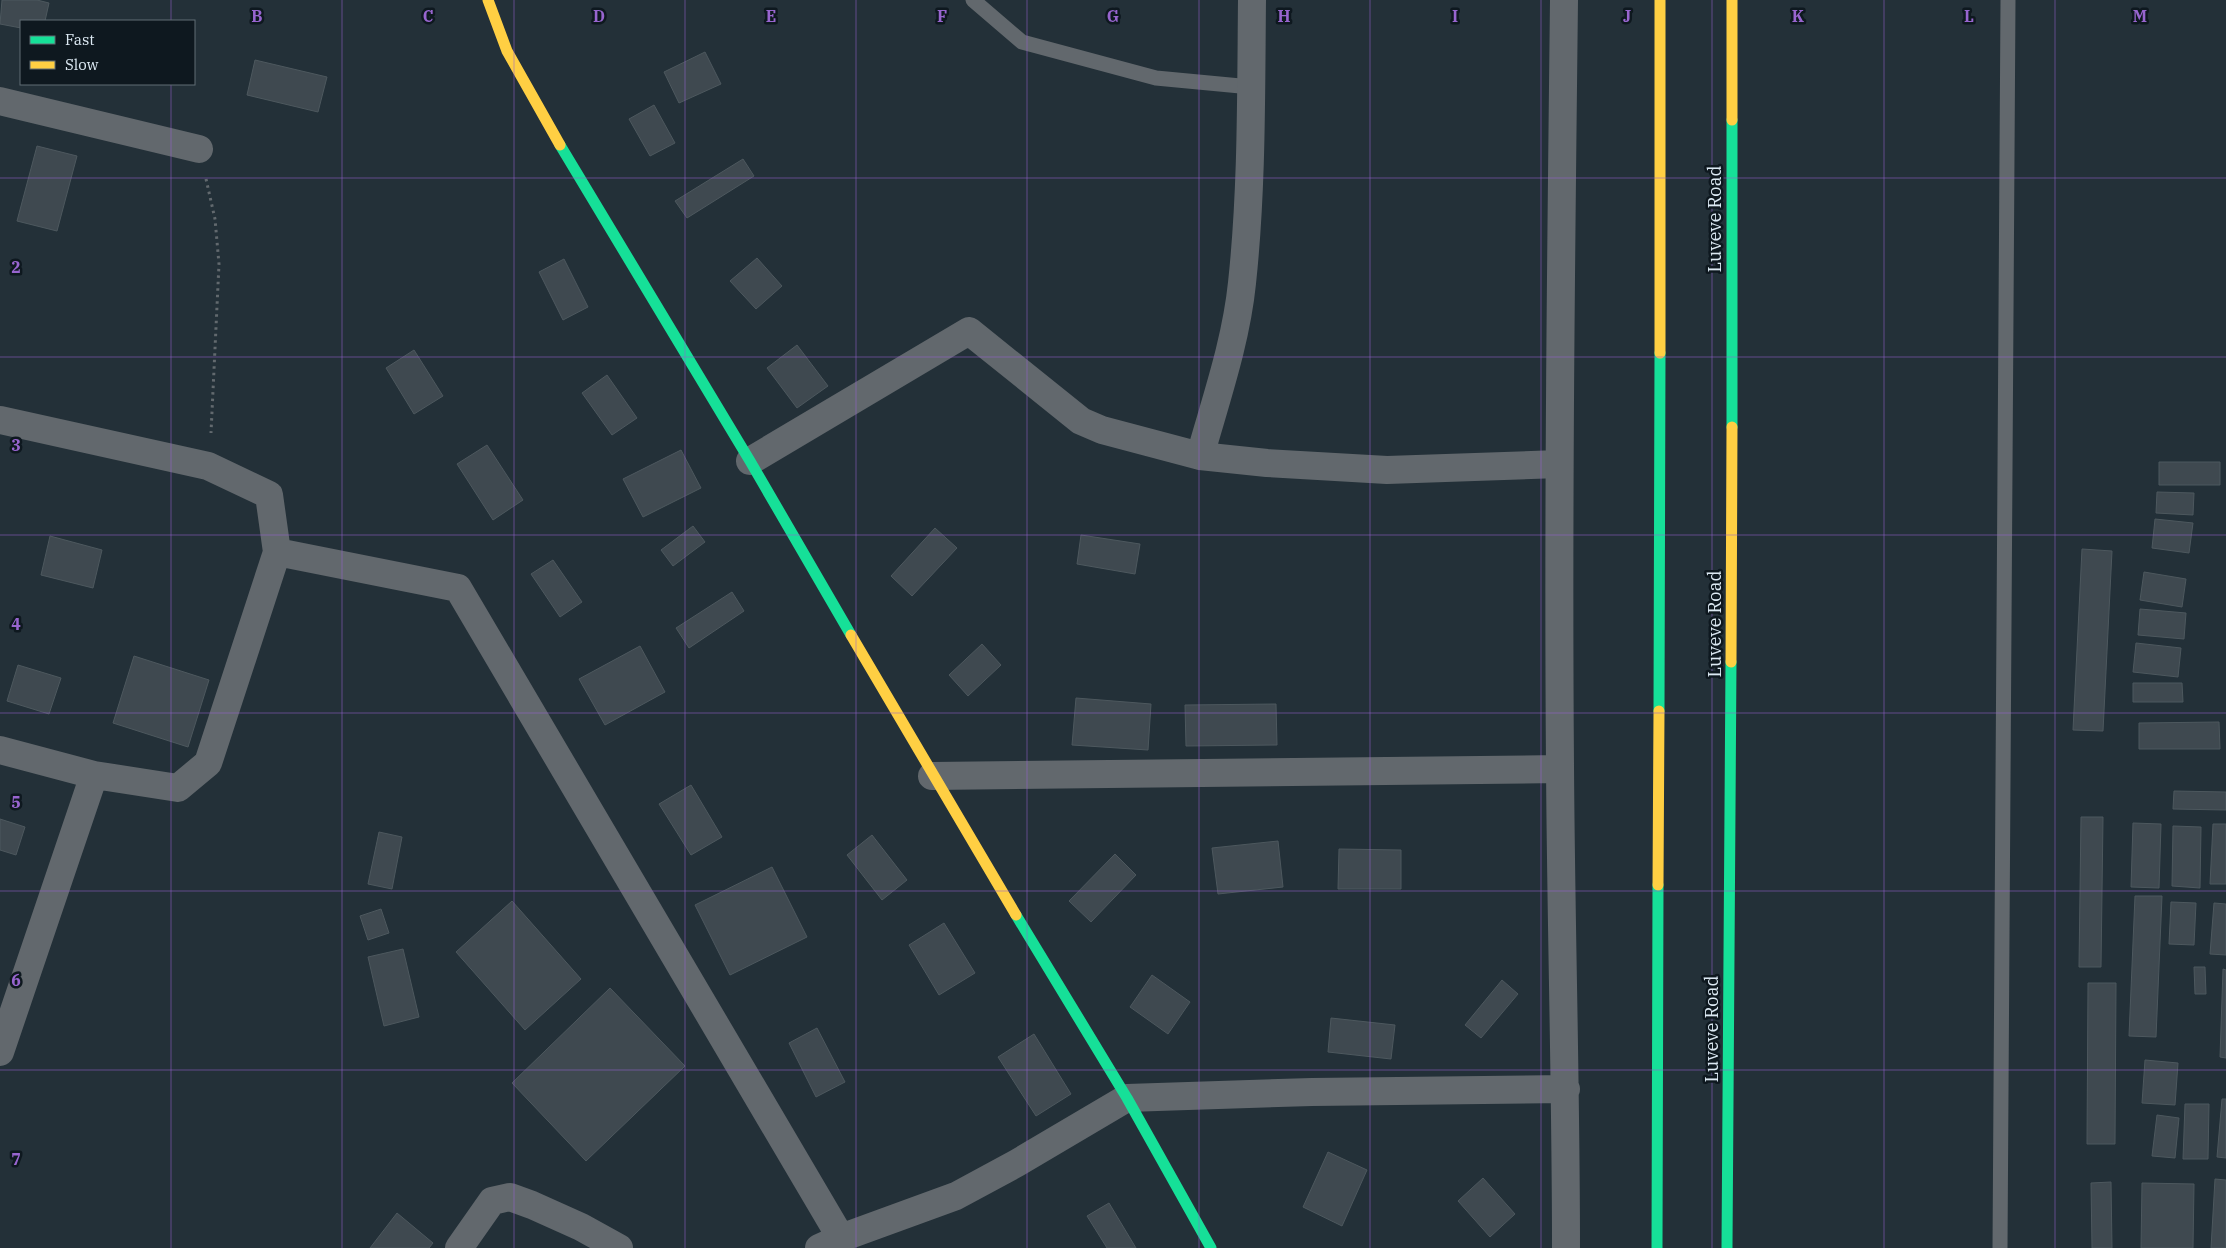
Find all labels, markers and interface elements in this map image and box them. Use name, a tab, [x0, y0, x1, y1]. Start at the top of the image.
text: B	[251, 6, 263, 26]
text: C	[423, 6, 433, 26]
text: D	[593, 6, 605, 26]
text: E	[766, 6, 776, 26]
text: F	[937, 6, 947, 26]
text: G	[1107, 6, 1119, 26]
text: H	[1278, 6, 1291, 26]
text: I	[1452, 6, 1458, 26]
text: J	[1623, 6, 1631, 26]
text: K	[1792, 6, 1805, 26]
text: L	[1964, 6, 1974, 26]
text: M	[2133, 6, 2147, 26]
legend	[20, 20, 195, 85]
text: Fast	[65, 30, 95, 49]
text: Slow	[65, 55, 99, 74]
street label: Luveve Road	[1703, 165, 1726, 272]
text: 2	[11, 257, 21, 277]
text: 3	[11, 435, 21, 455]
street label: Luveve Road	[1703, 570, 1726, 677]
text: 4	[11, 614, 21, 634]
text: 5	[11, 792, 21, 812]
text: 6	[11, 970, 21, 990]
street label: Luveve Road	[1700, 975, 1723, 1082]
text: 7	[11, 1149, 21, 1169]

